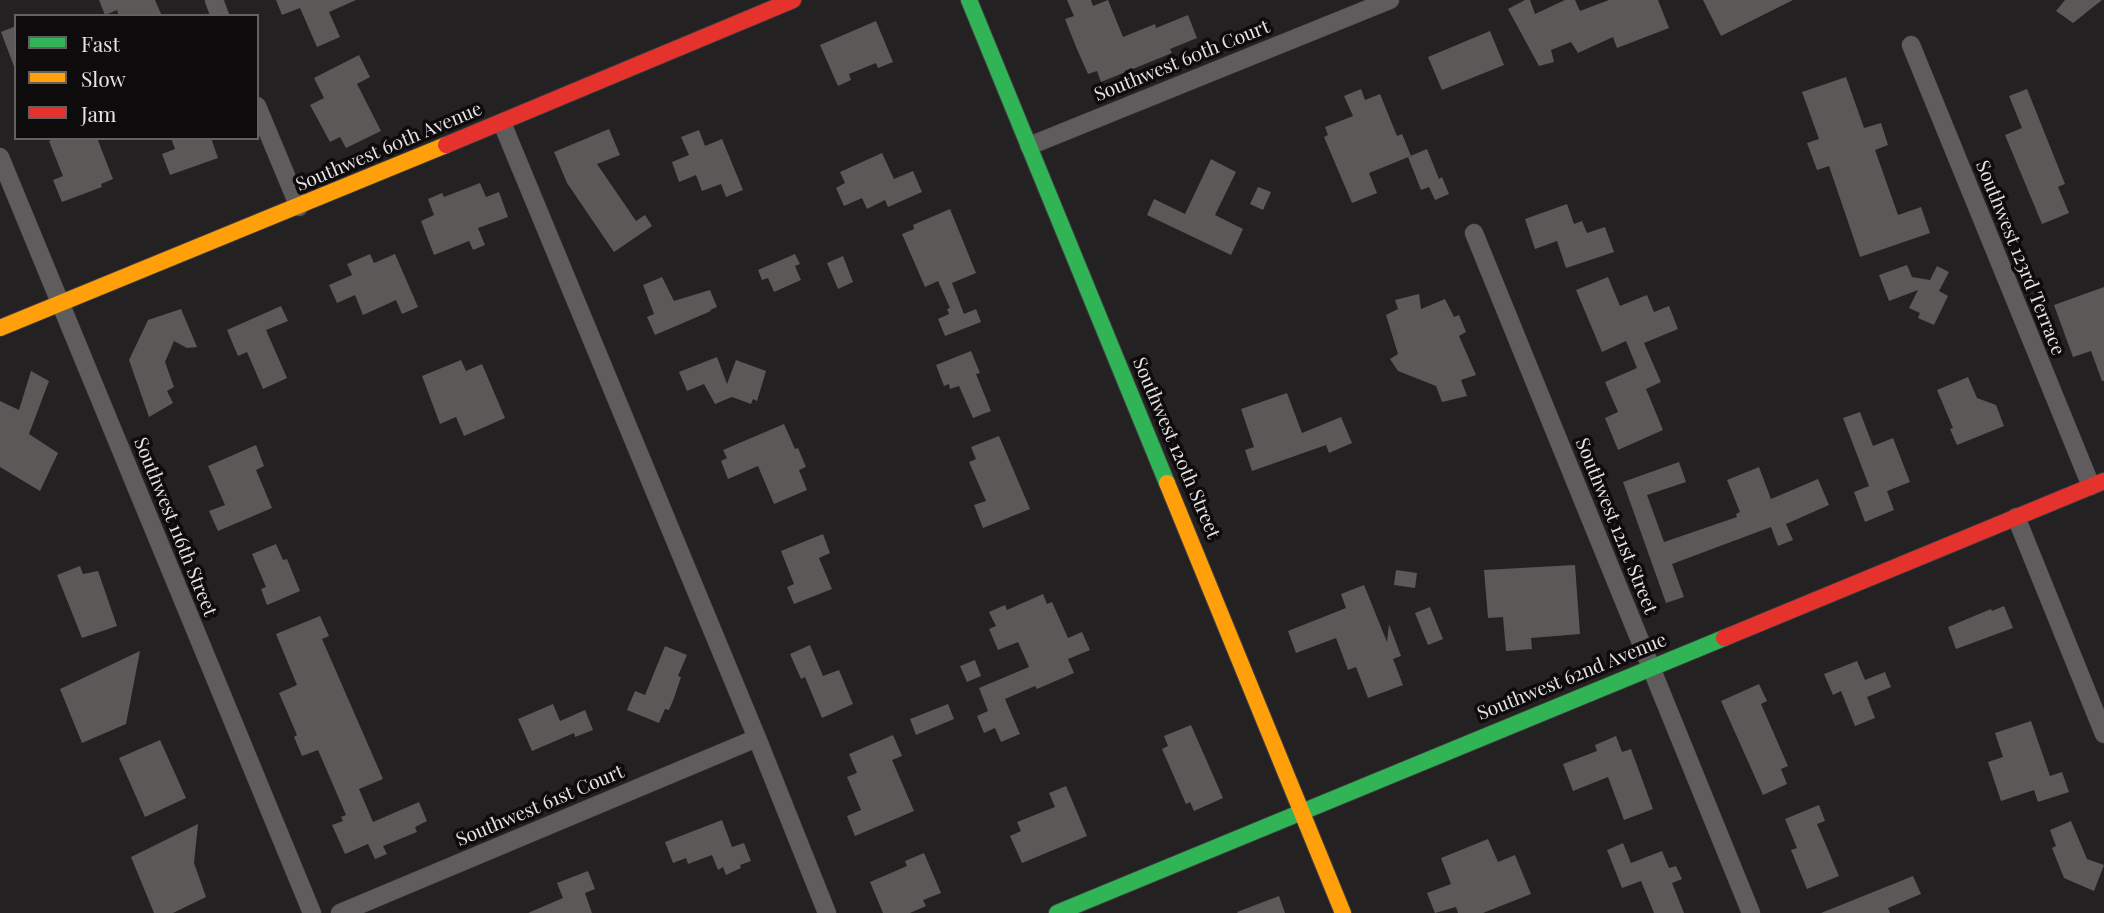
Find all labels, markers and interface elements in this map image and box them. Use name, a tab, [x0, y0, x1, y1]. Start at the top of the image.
legend	[14, 14, 259, 140]
street label: Southwest 60th Court	[1091, 15, 1273, 107]
text: Fast	[81, 29, 120, 57]
text: Slow	[81, 64, 126, 92]
street label: Southwest 60th Avenue	[292, 97, 486, 197]
text: Jam	[81, 99, 117, 127]
street label: Southwest 123rd Terrace	[1971, 157, 2069, 359]
street label: Southwest 120th Street	[1127, 354, 1225, 542]
street label: Southwest 116th Street	[129, 434, 221, 620]
street label: Southwest 121st Street	[1570, 435, 1662, 617]
street label: Southwest 62nd Avenue	[1474, 629, 1670, 725]
street label: Southwest 61st Court	[453, 760, 627, 852]

